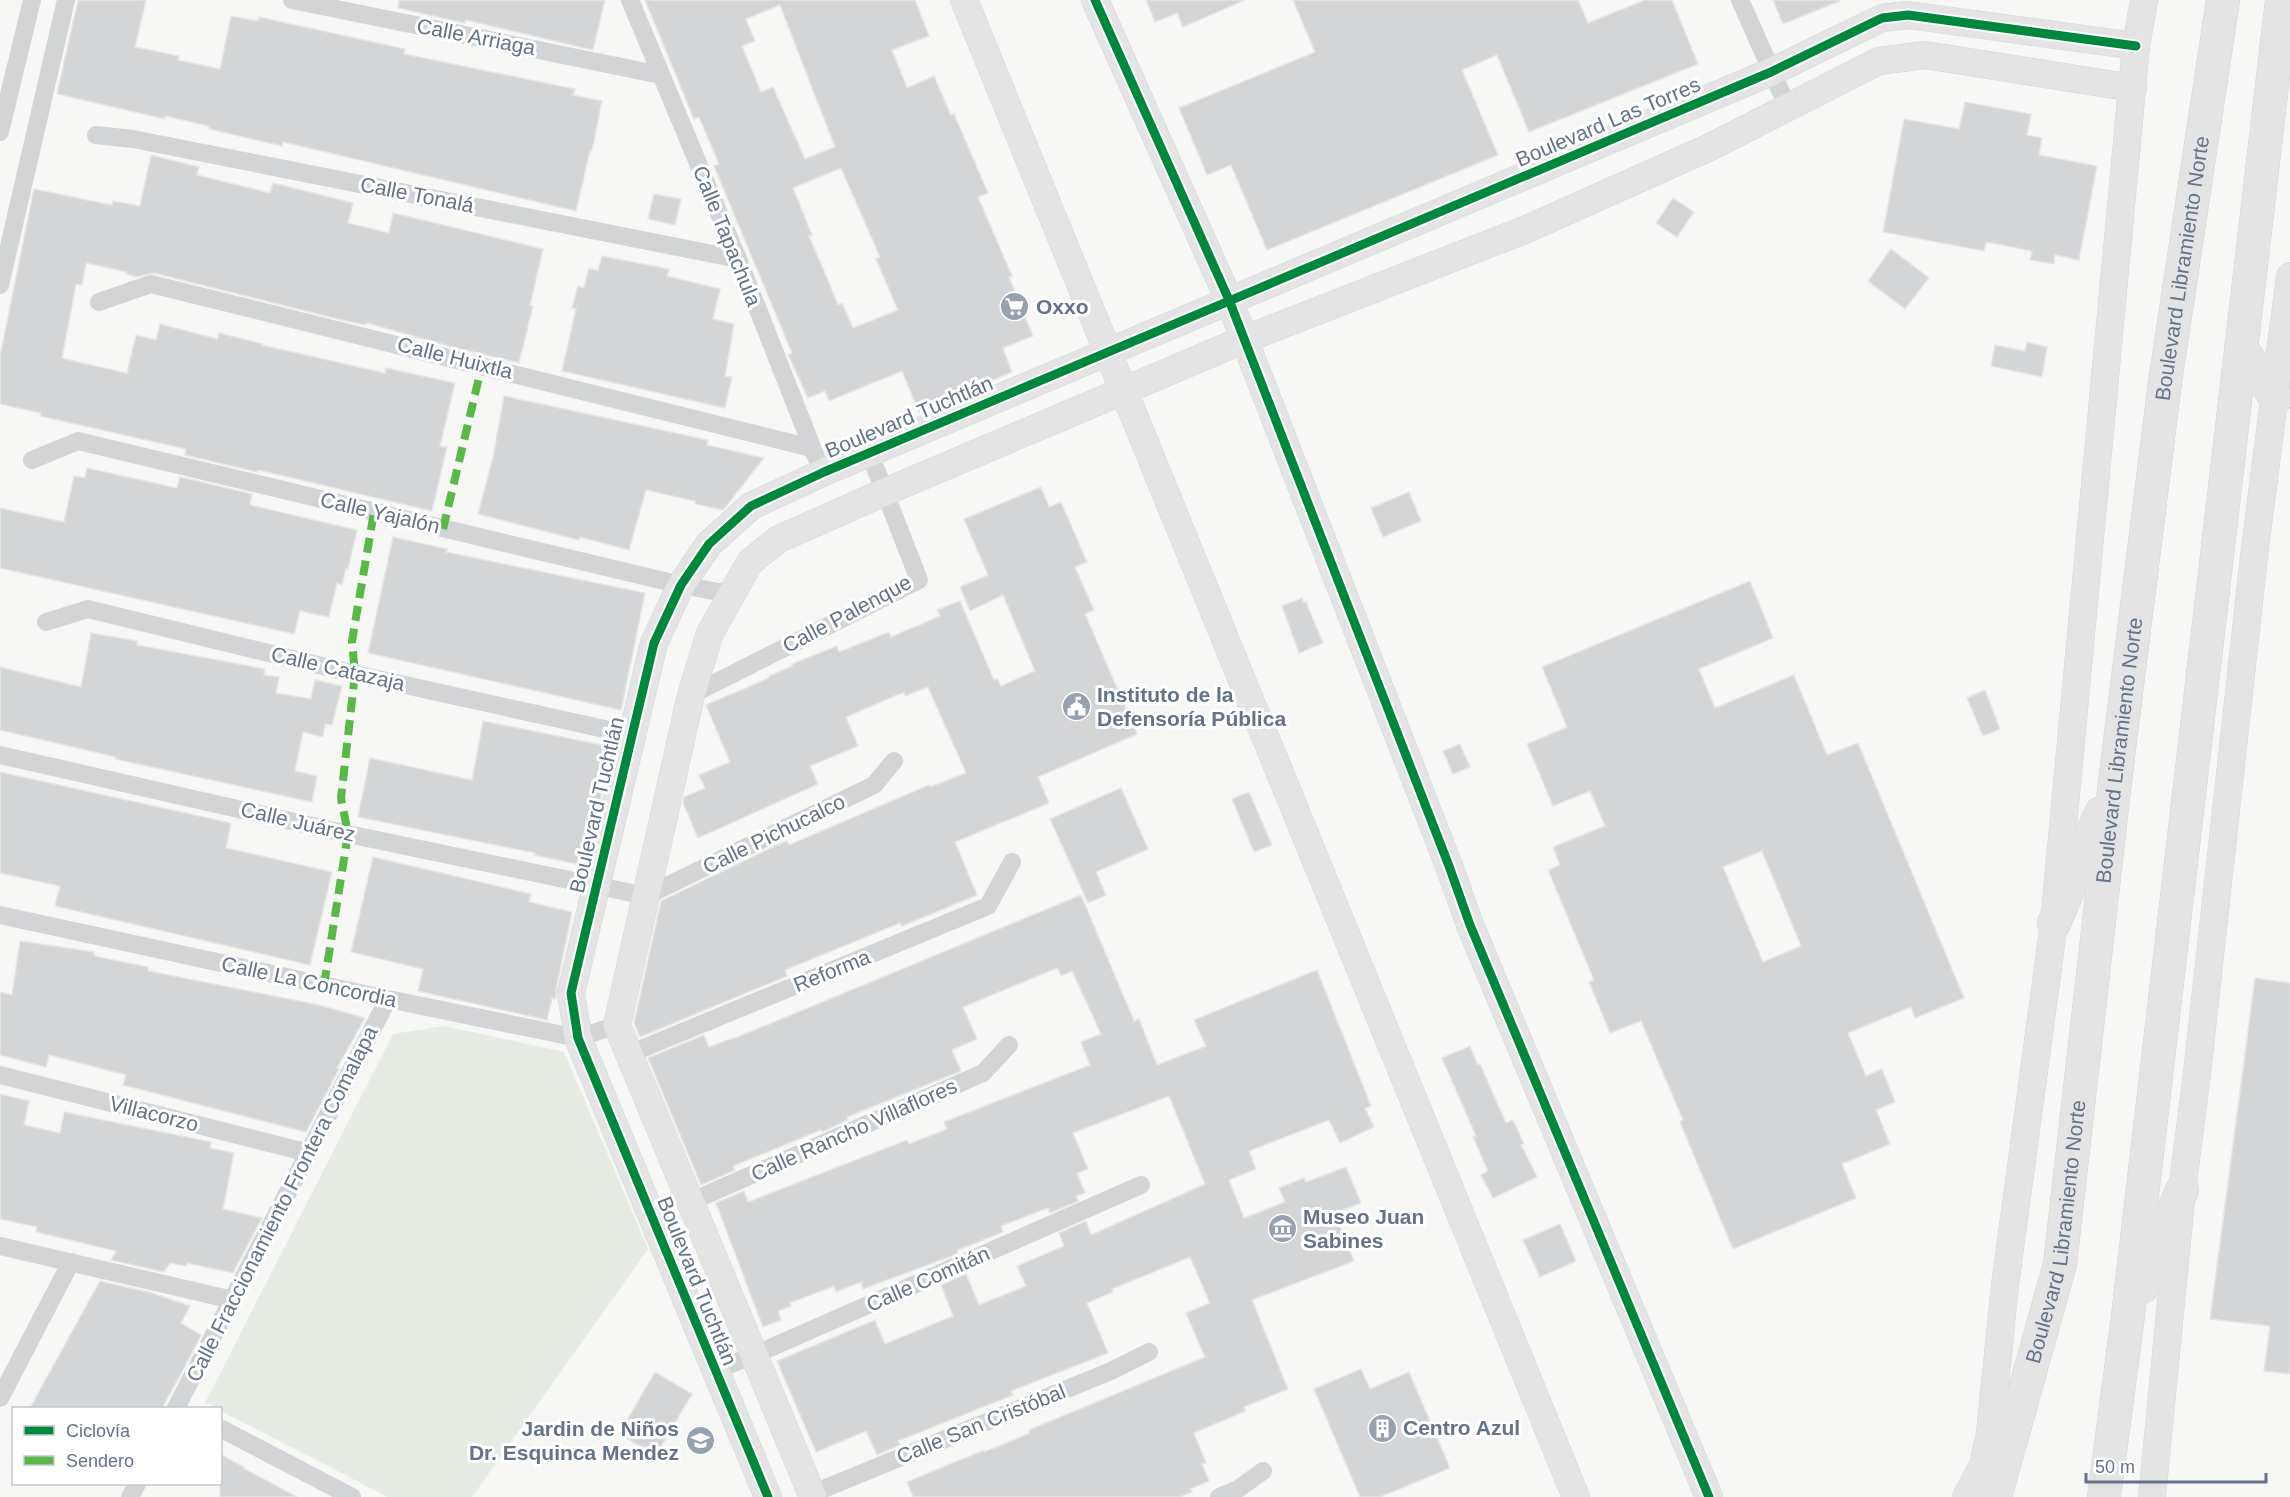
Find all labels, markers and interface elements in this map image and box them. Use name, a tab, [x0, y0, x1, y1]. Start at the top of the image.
street label: Calle Arriaga	[415, 14, 538, 59]
street label: Boulevard Las Torres	[1512, 72, 1703, 171]
street label: Boulevard Libramiento Norte	[2151, 134, 2213, 402]
street label: Calle Tapachula	[689, 162, 766, 310]
street label: Calle Tonalá	[358, 172, 476, 217]
supermarket icon: Oxxo	[999, 291, 1031, 323]
place label: Oxxo	[1036, 295, 1089, 318]
street label: Calle Huixtla	[395, 332, 515, 383]
street label: Boulevard Tuchtlán	[822, 371, 996, 462]
street label: Calle Yajalón	[318, 488, 442, 537]
street label: Calle Palenque	[778, 570, 915, 657]
street label: Boulevard Libramiento Norte	[2091, 616, 2146, 884]
street label: Calle Catazaja	[269, 642, 408, 695]
place label: Instituto de la Defensoría Pública	[1097, 683, 1286, 730]
public building icon: Instituto de la Defensoría Pública	[1060, 691, 1092, 723]
street label: Boulevard Tuchtlán	[565, 715, 628, 895]
street label: Calle Pichucalco	[699, 789, 849, 878]
street label: Calle Juárez	[239, 797, 358, 846]
street label: Reforma	[790, 945, 874, 996]
street label: Calle La Concordia	[219, 952, 399, 1011]
street label: Calle Fraccionamiento Frontera Comalapa	[181, 1022, 382, 1385]
street label: Calle Rancho Villaflores	[747, 1074, 960, 1185]
street label: Villacorzo	[107, 1091, 201, 1136]
street label: Boulevard Libramiento Norte	[2021, 1099, 2090, 1366]
street label: Boulevard Tuchtlán	[653, 1193, 742, 1368]
place label: Museo Juan Sabines	[1303, 1205, 1424, 1252]
museum icon: Museo Juan Sabines	[1266, 1213, 1298, 1245]
street label: Calle Comitán	[863, 1241, 993, 1316]
street label: Calle San Cristóbal	[893, 1379, 1068, 1468]
legend	[12, 1407, 222, 1485]
building icon: Centro Azul	[1366, 1412, 1398, 1444]
place label: Centro Azul	[1403, 1416, 1520, 1439]
place label: Jardin de Niños Dr. Esquinca Mendez	[469, 1417, 679, 1464]
text: Ciclovía	[66, 1421, 131, 1441]
school or university icon: Jardin de Niños Dr. Esquinca Mendez	[684, 1425, 716, 1457]
scale bar	[2086, 1446, 2266, 1484]
text: Sendero	[66, 1451, 134, 1471]
text: 50 m	[2095, 1457, 2135, 1477]

